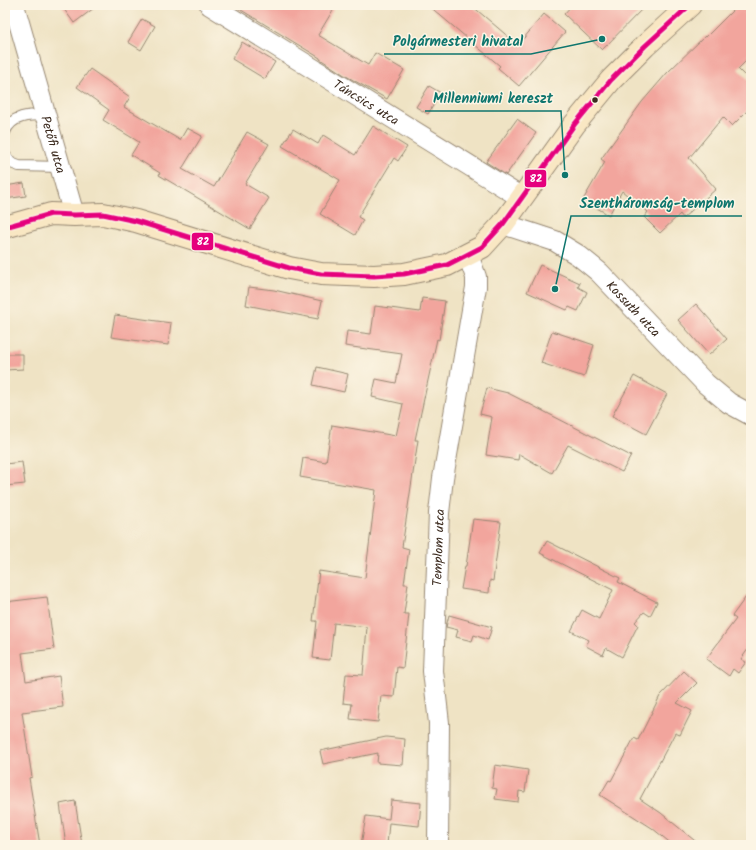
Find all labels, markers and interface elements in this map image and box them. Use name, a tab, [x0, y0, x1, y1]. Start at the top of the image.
callout: Polgármesteri hivatal	[384, 28, 531, 54]
text: Polgármesteri hivatal	[393, 31, 524, 53]
street label: Táncsics utca	[329, 75, 403, 132]
callout: Millenniumi kereszt	[425, 85, 561, 111]
text: Millenniumi kereszt	[433, 88, 554, 110]
unlabelled marker	[590, 95, 600, 105]
street label: Petőfi utca	[34, 114, 71, 176]
line badge: 82	[524, 169, 547, 188]
text: 82	[530, 170, 542, 188]
callout: Szentháromság-templom	[571, 190, 742, 216]
text: Szentháromság-templom	[579, 193, 735, 215]
line badge: 82	[191, 232, 214, 251]
text: 82	[197, 233, 209, 251]
street label: Kossuth utca	[600, 276, 665, 342]
street label: Templom utca	[427, 508, 451, 586]

